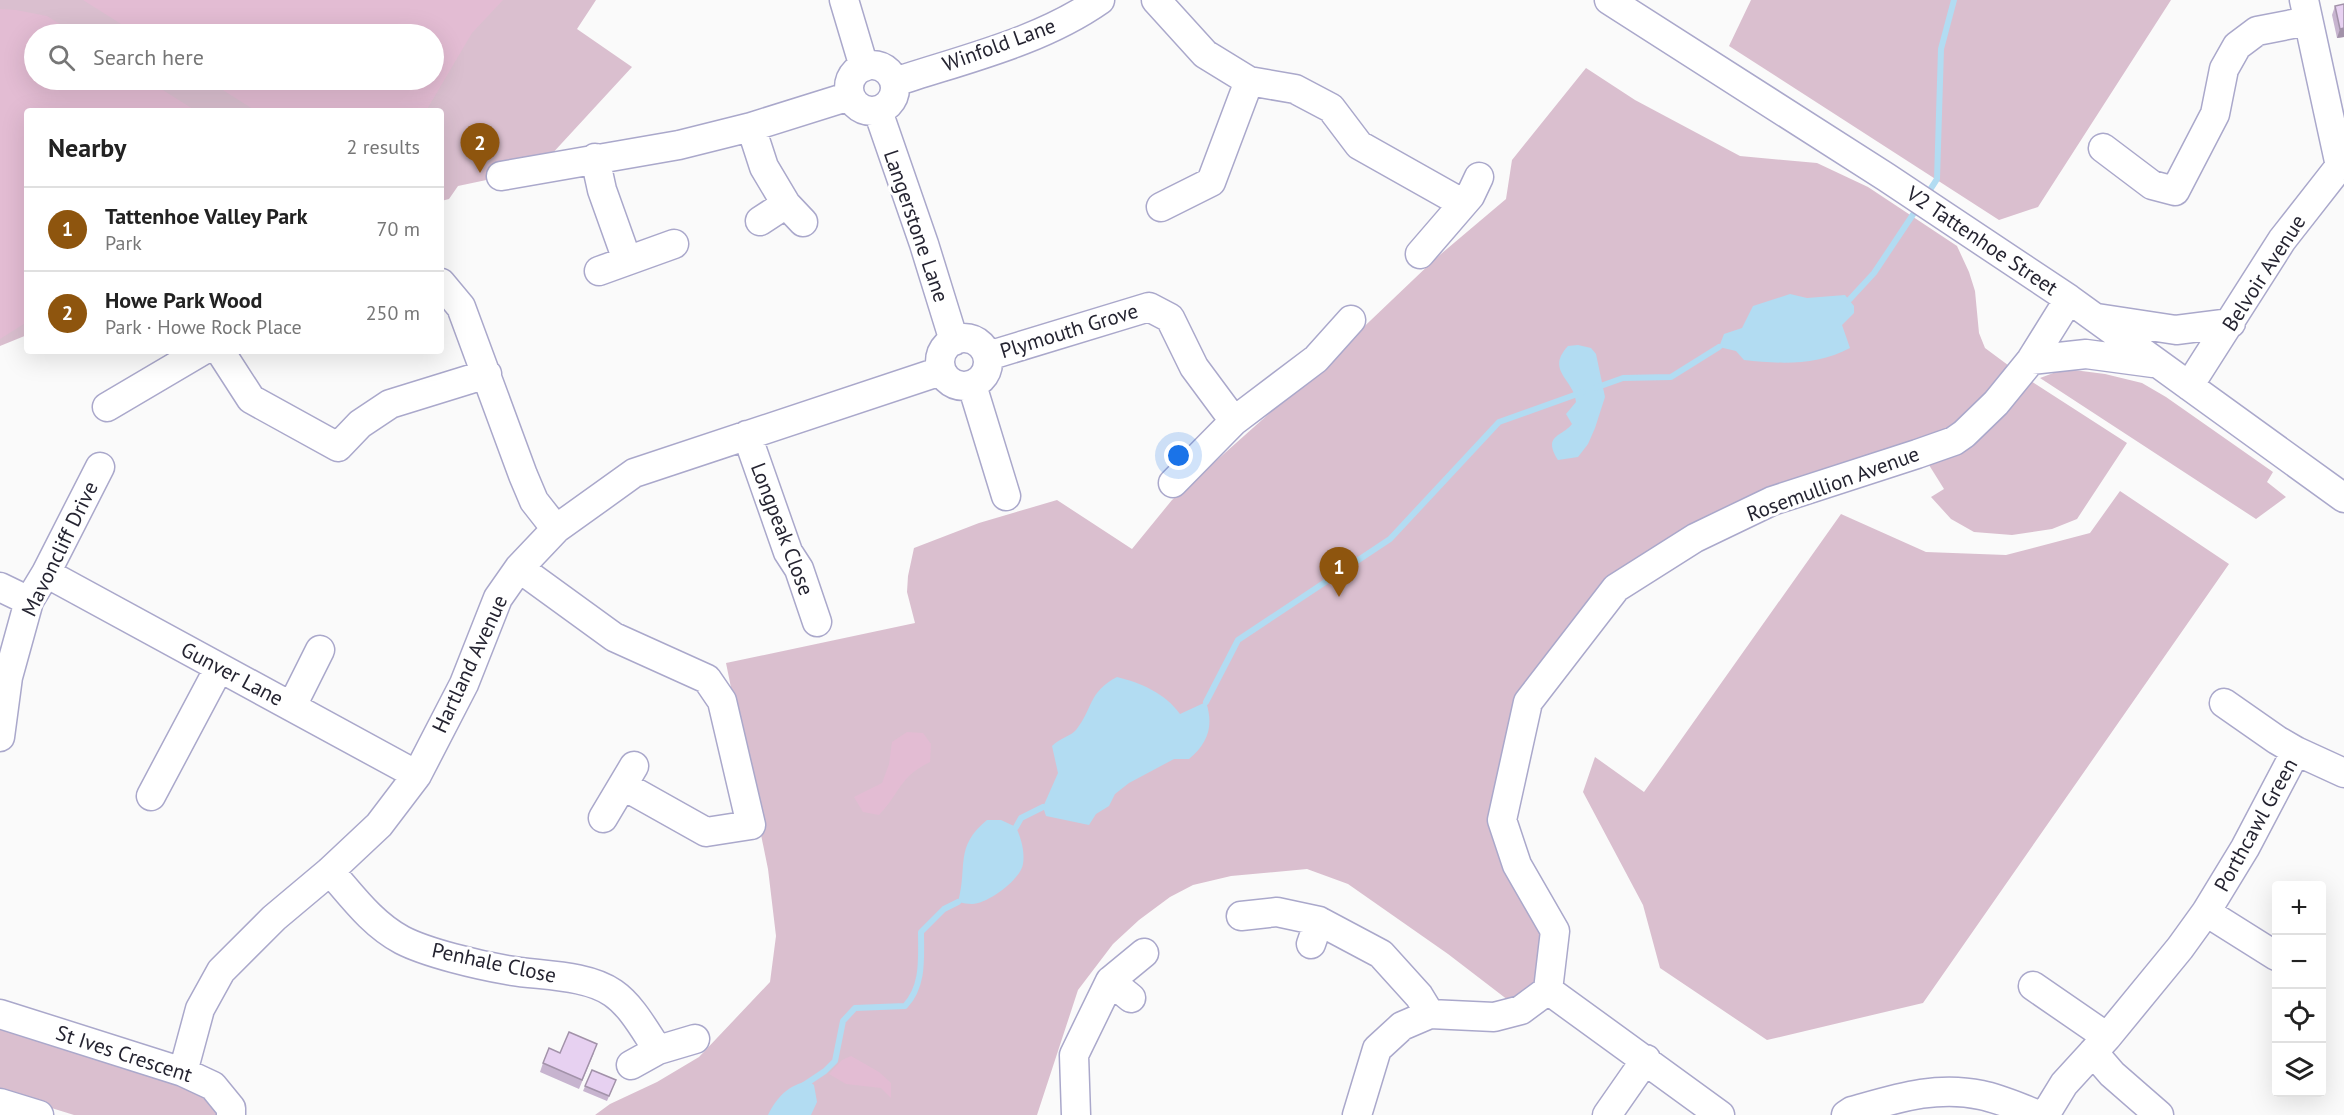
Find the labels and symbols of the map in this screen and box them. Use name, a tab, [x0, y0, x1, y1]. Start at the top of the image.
street label: Winfold Lane	[939, 12, 1059, 77]
pin: 2	[460, 124, 500, 173]
street label: Langerstone Lane	[878, 146, 955, 305]
street label: V2 Tattenhoe Street	[1901, 179, 2063, 301]
street label: Belvoir Avenue	[2216, 209, 2311, 336]
street label: Plymouth Grove	[997, 297, 1141, 364]
street label: Rosemullion Avenue	[1743, 440, 1923, 527]
your location	[1164, 441, 1193, 470]
street label: Longpeak Close	[745, 459, 820, 599]
street label: Mavoncliff Drive	[15, 477, 104, 621]
pin: 1	[1320, 548, 1358, 597]
street label: Hartland Avenue	[426, 590, 513, 737]
street label: Gunver Lane	[176, 635, 288, 712]
street label: Porthcawl Green	[2208, 753, 2303, 896]
street label: Penhale Close	[430, 936, 559, 989]
street label: St Ives Crescent	[53, 1019, 196, 1088]

